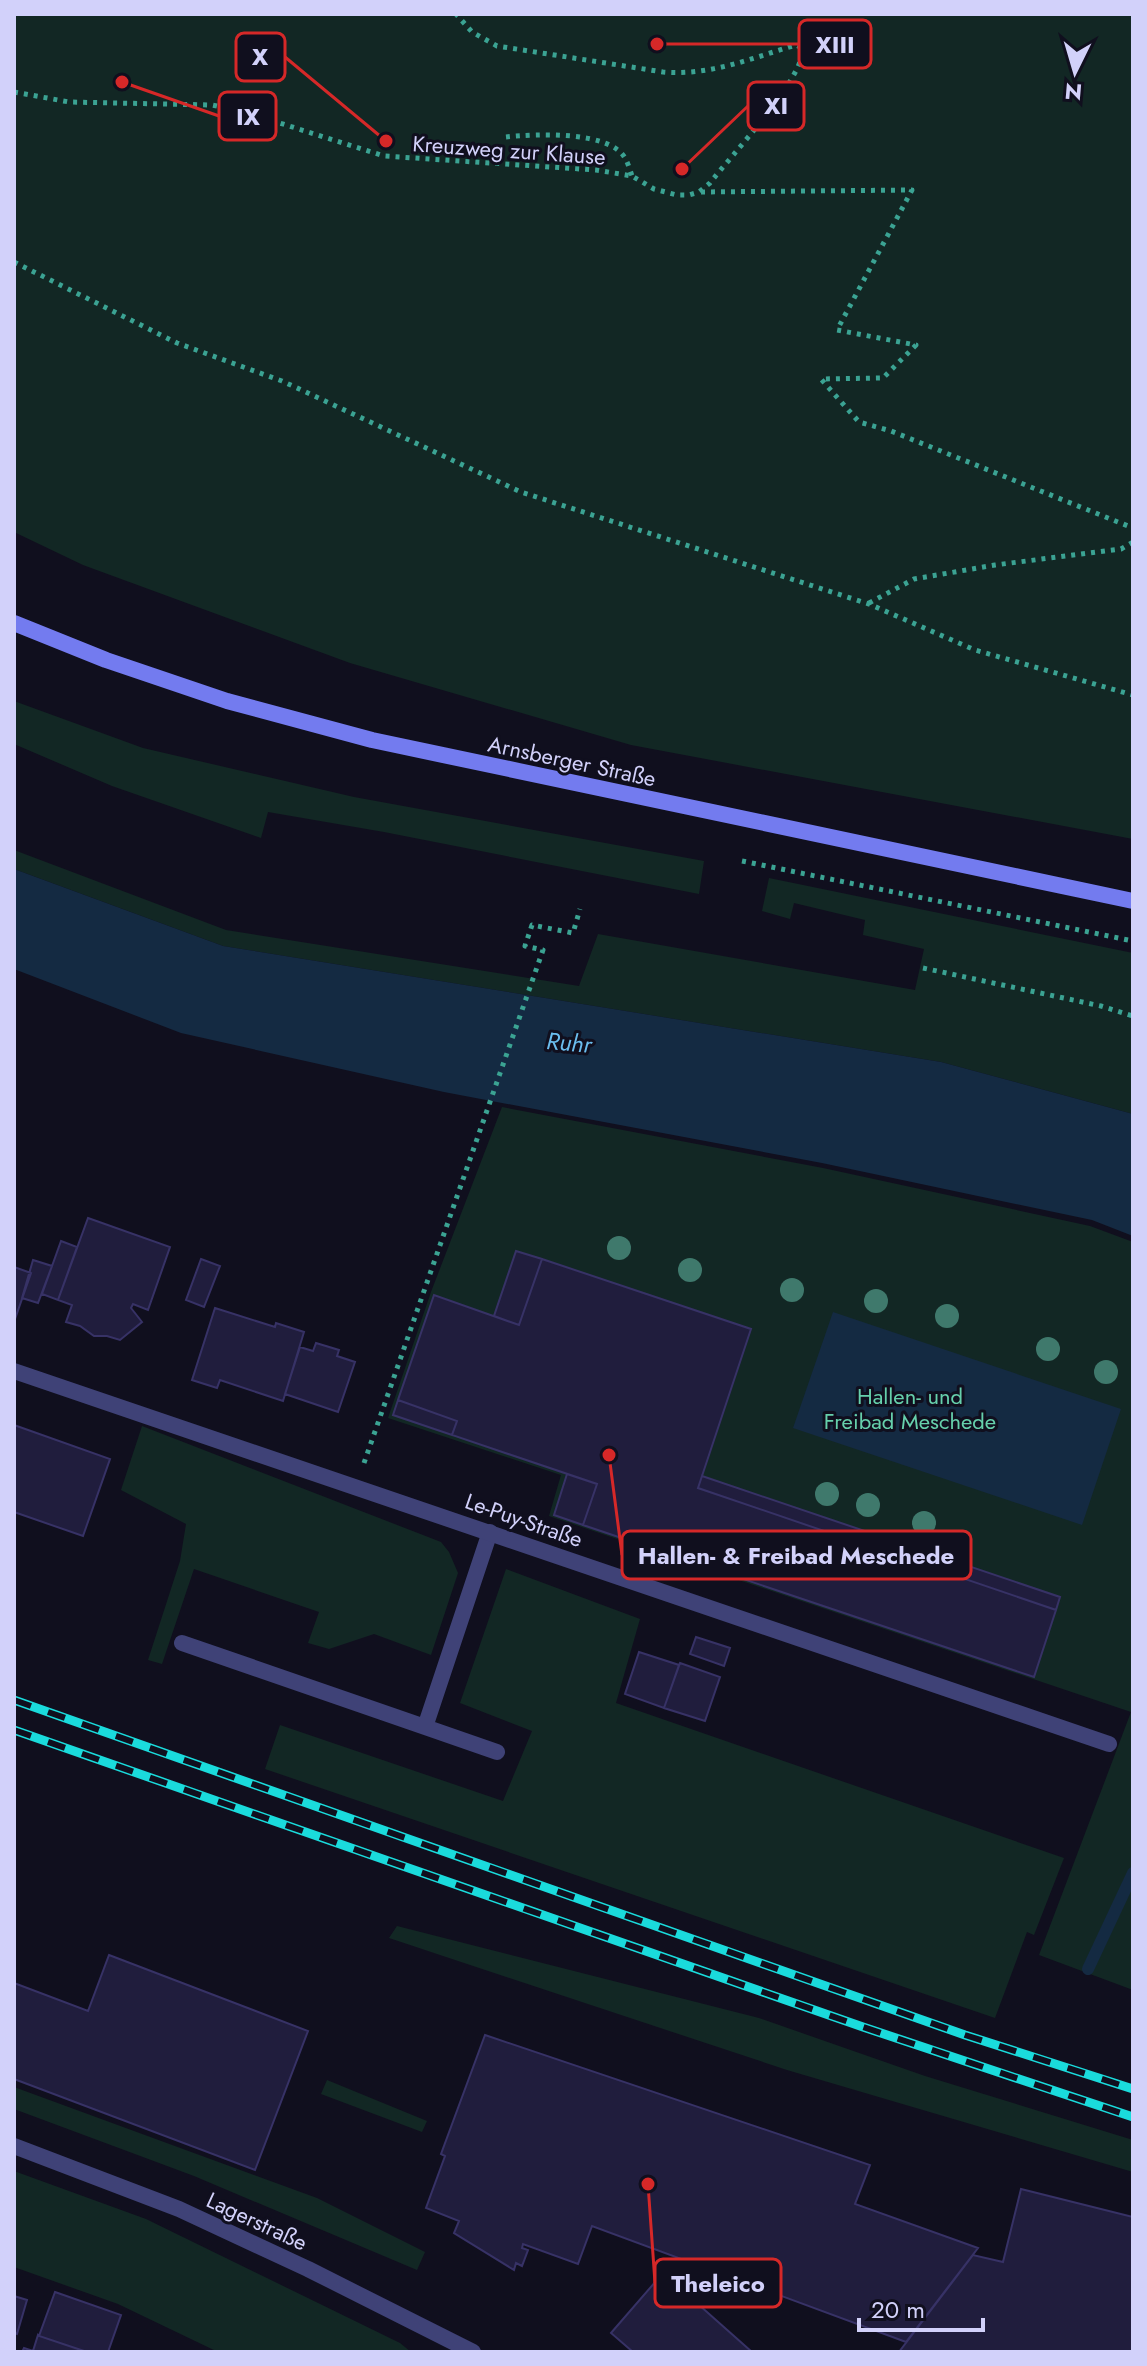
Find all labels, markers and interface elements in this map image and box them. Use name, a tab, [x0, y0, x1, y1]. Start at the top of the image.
callout: XIII	[799, 20, 871, 68]
text: XIII	[815, 27, 855, 62]
north arrow	[1035, 32, 1115, 112]
callout: X	[236, 33, 285, 81]
text: X	[252, 39, 269, 74]
text: N	[1063, 75, 1083, 109]
callout: XI	[748, 82, 804, 130]
text: XI	[764, 88, 788, 123]
callout: IX	[219, 92, 276, 140]
text: IX	[236, 99, 261, 134]
street label: Kreuzweg zur Klause	[411, 127, 607, 173]
street label: Arnsberger Straße	[485, 728, 659, 794]
water label: Ruhr	[545, 1023, 595, 1062]
park label: Hallen- und Freibad Meschede	[824, 1380, 996, 1437]
street label: Le-Puy-Straße	[461, 1485, 587, 1555]
callout: Hallen- & Freibad Meschede	[622, 1531, 971, 1579]
text: Hallen- & Freibad Meschede	[638, 1538, 954, 1573]
street label: Lagerstraße	[201, 2184, 313, 2258]
callout: Theleico	[655, 2259, 781, 2307]
text: Theleico	[671, 2266, 765, 2301]
scale bar	[859, 2282, 983, 2332]
text: 20 m	[871, 2292, 925, 2327]

